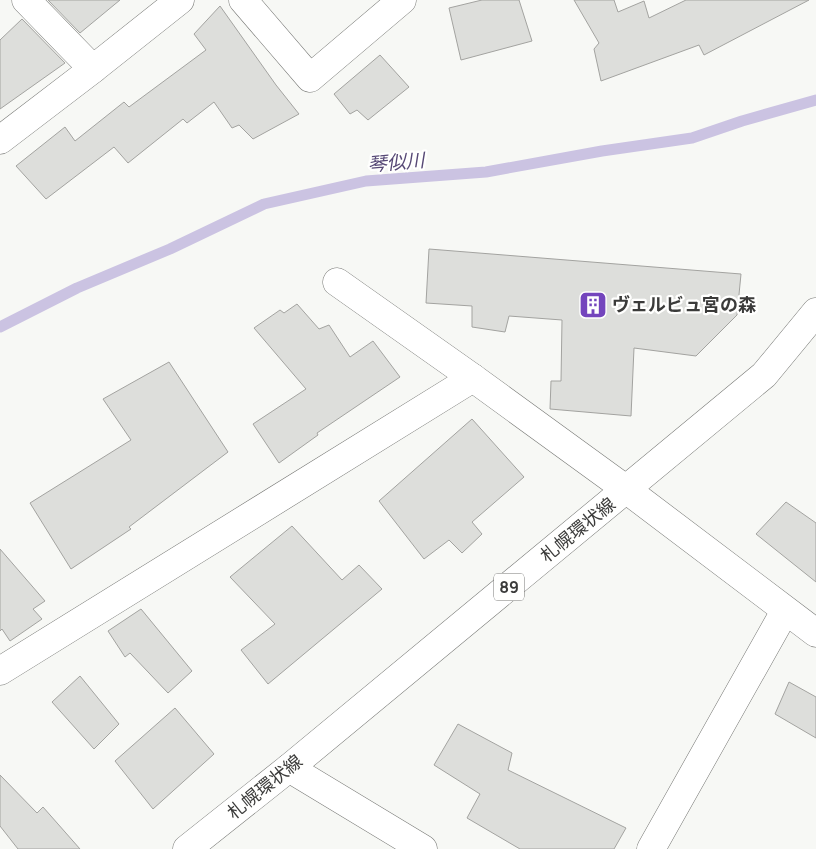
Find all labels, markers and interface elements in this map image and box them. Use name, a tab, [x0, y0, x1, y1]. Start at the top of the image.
water label: 琴似川	[366, 146, 428, 177]
building icon: ヴェルビュ宮の森	[578, 290, 608, 320]
place label: ヴェルビュ宮の森	[612, 292, 756, 316]
street label: 札幌環状線	[535, 492, 620, 567]
road number: 89	[494, 574, 524, 600]
street label: 札幌環状線	[222, 749, 307, 824]

